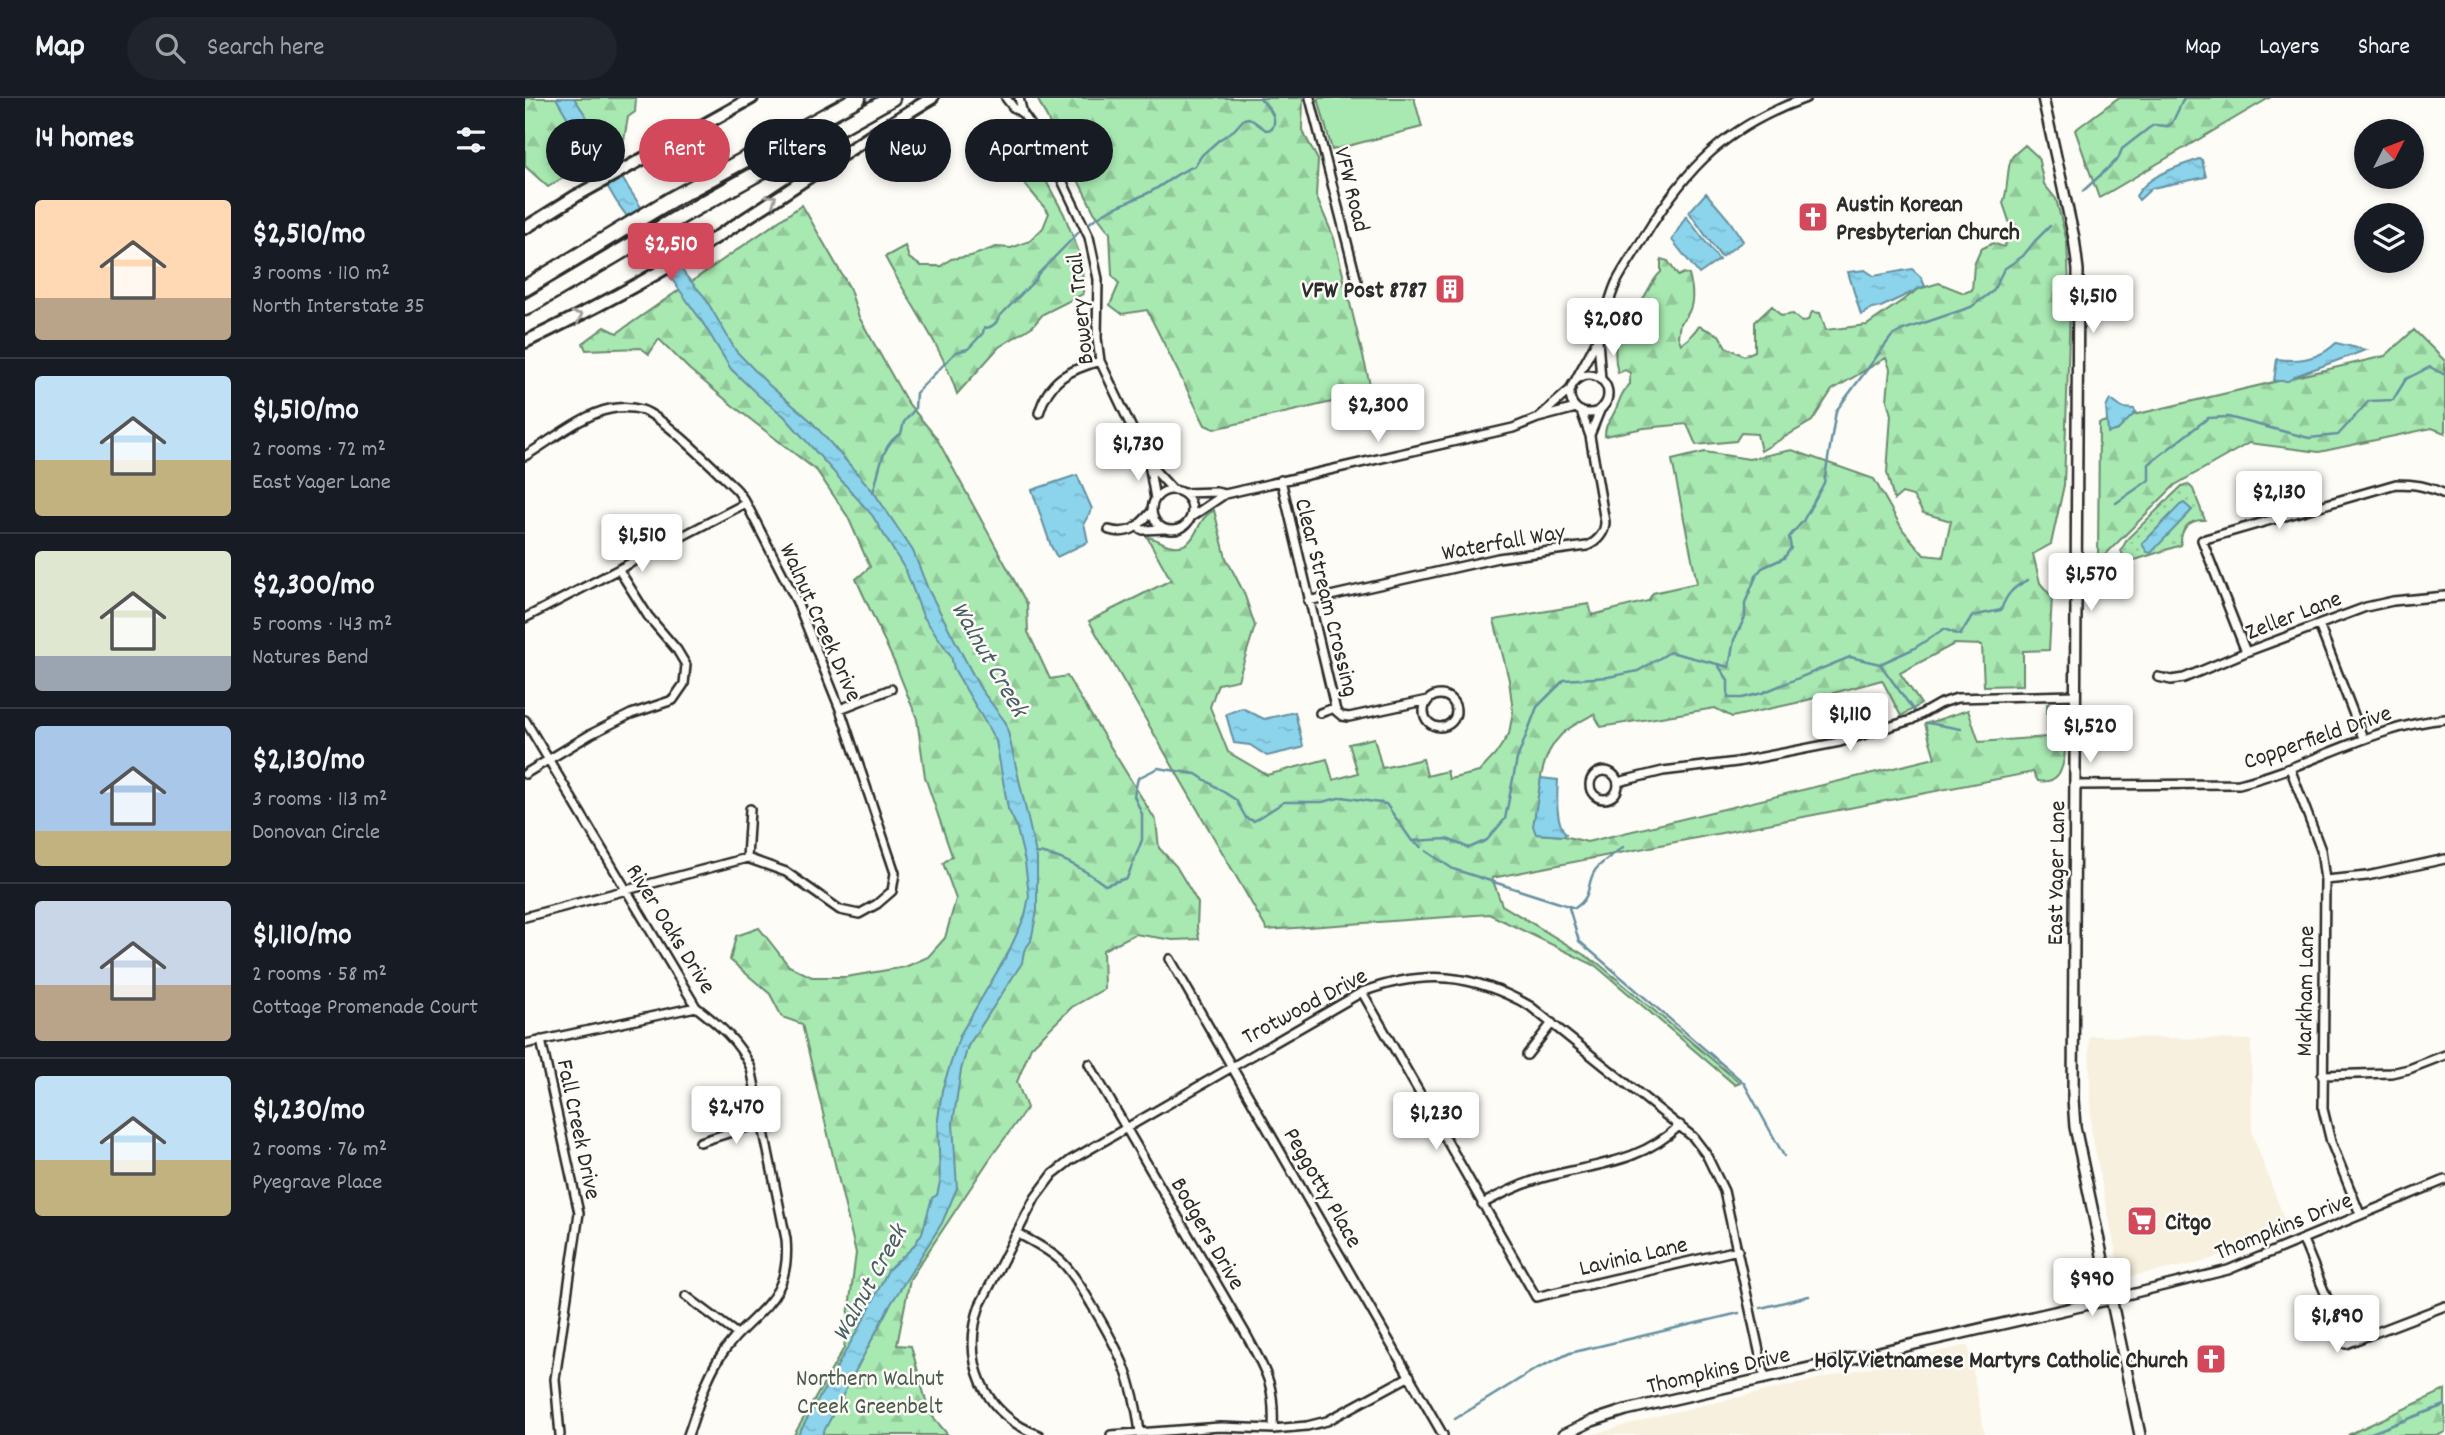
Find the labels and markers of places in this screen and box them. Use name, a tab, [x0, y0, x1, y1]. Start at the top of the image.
place label: Austin Korean Presbyterian Church	[1836, 189, 2020, 251]
church icon: Austin Korean Presbyterian Church	[1796, 200, 1830, 234]
pin: $2,510	[614, 223, 728, 283]
building icon: VFW Post 8787	[1433, 272, 1467, 306]
place label: VFW Post 8787	[1302, 275, 1427, 309]
pin: $1,510	[2036, 275, 2150, 335]
pin: $2,080	[1556, 299, 1670, 358]
pin: $2,300	[1321, 384, 1435, 444]
pin: $1,730	[1081, 424, 1195, 483]
pin: $2,130	[2222, 472, 2336, 531]
pin: $1,510	[585, 514, 699, 574]
pin: $1,570	[2034, 554, 2148, 613]
pin: $1,110	[1793, 694, 1907, 753]
pin: $1,520	[2033, 706, 2147, 765]
pin: $2,470	[679, 1086, 793, 1146]
pin: $1,230	[1379, 1093, 1493, 1152]
supermarket icon: Citgo	[2125, 1204, 2159, 1238]
place label: Citgo	[2165, 1207, 2212, 1241]
pin: $990	[2051, 1258, 2133, 1318]
pin: $1,890	[2280, 1296, 2394, 1355]
church icon: Holy Vietnamese Martyrs Catholic Church	[2194, 1342, 2228, 1376]
place label: Holy Vietnamese Martyrs Catholic Church	[1814, 1345, 2188, 1379]

